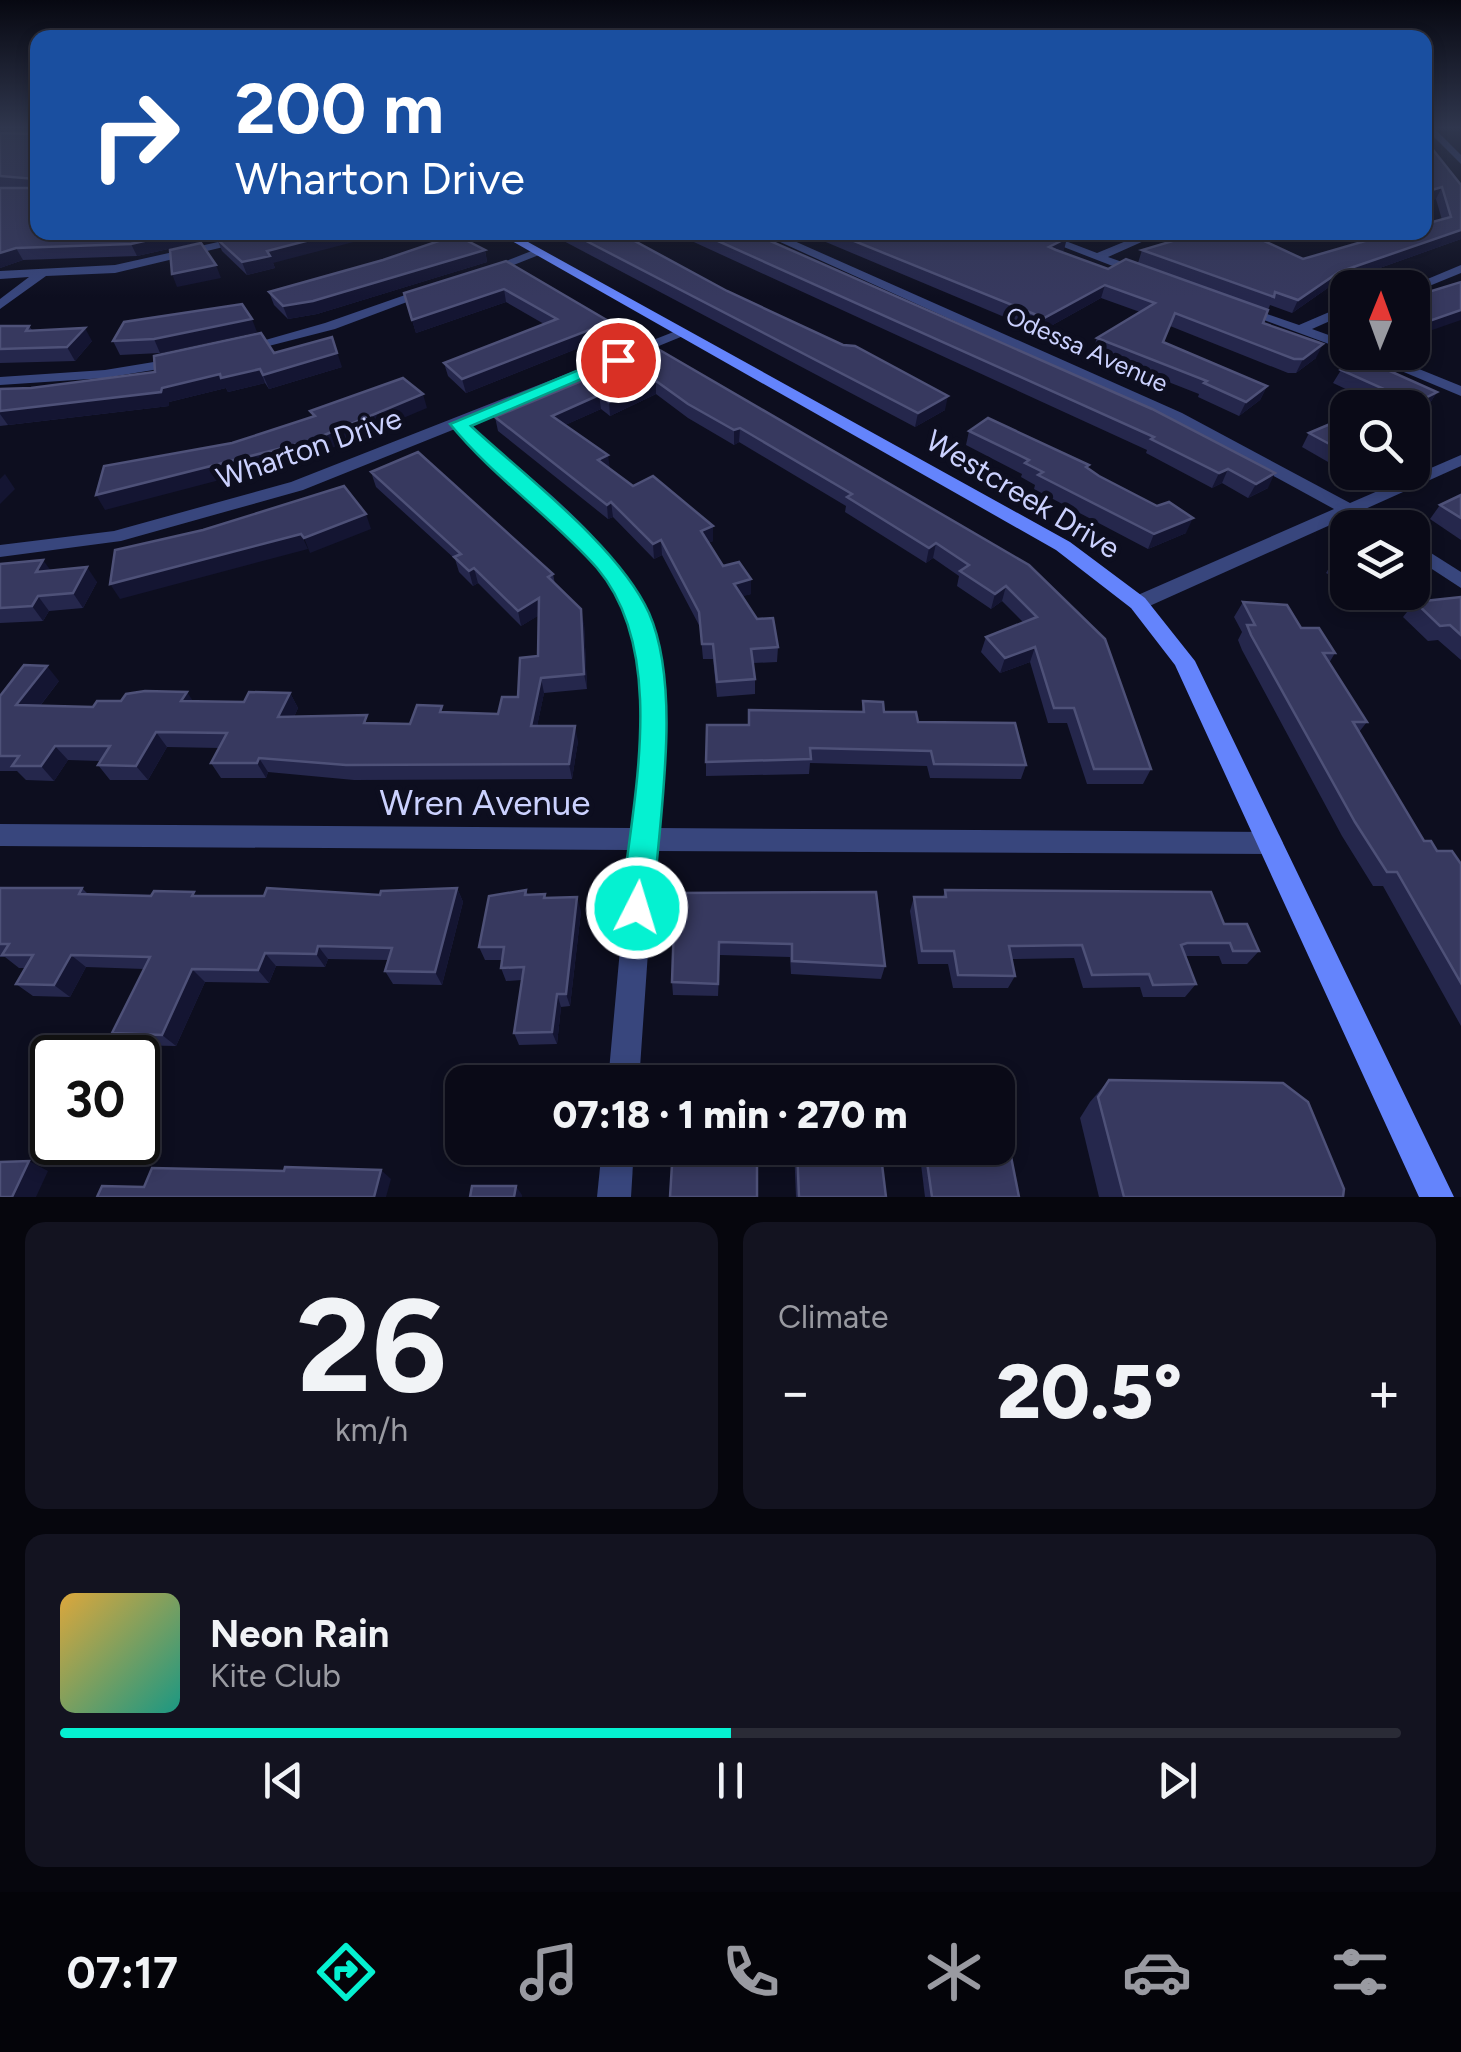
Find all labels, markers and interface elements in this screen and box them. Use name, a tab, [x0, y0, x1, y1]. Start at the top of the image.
text: 200 m	[235, 66, 444, 151]
icon: right	[70, 70, 200, 200]
text: Wharton Drive	[235, 151, 525, 205]
north arrow	[1330, 270, 1430, 370]
map controls	[1330, 270, 1430, 610]
street label: Odessa Avenue	[1001, 300, 1173, 398]
pin	[576, 318, 661, 403]
icon: arrive	[591, 333, 646, 388]
button: search	[1330, 390, 1430, 490]
street label: Wharton Drive	[212, 399, 406, 497]
street label: Westcreek Drive	[919, 422, 1127, 566]
button: layers	[1330, 510, 1430, 610]
street label: Wren Avenue	[380, 782, 590, 824]
position arrow	[585, 856, 689, 960]
speed limit sign: 30	[30, 1035, 160, 1165]
text: 07:18 · 1 min · 270 m	[552, 1092, 908, 1138]
text: 26	[296, 1268, 447, 1424]
text: Climate	[778, 1298, 889, 1336]
text: 20.5°	[997, 1347, 1182, 1437]
text: −	[778, 1359, 812, 1425]
text: +	[1367, 1359, 1401, 1425]
text: km/h	[335, 1411, 408, 1449]
text: Neon Rain	[210, 1611, 389, 1657]
text: Kite Club	[210, 1657, 341, 1695]
icon: previous	[256, 1753, 311, 1808]
icon: pause	[703, 1753, 758, 1808]
icon: next	[1150, 1753, 1205, 1808]
icon: directions	[311, 1937, 381, 2007]
icon: music	[514, 1937, 584, 2007]
icon: phone	[716, 1937, 786, 2007]
icon: climate	[919, 1937, 989, 2007]
icon: car	[1122, 1937, 1192, 2007]
icon: filters	[1325, 1937, 1395, 2007]
text: 07:17	[66, 1945, 178, 1999]

